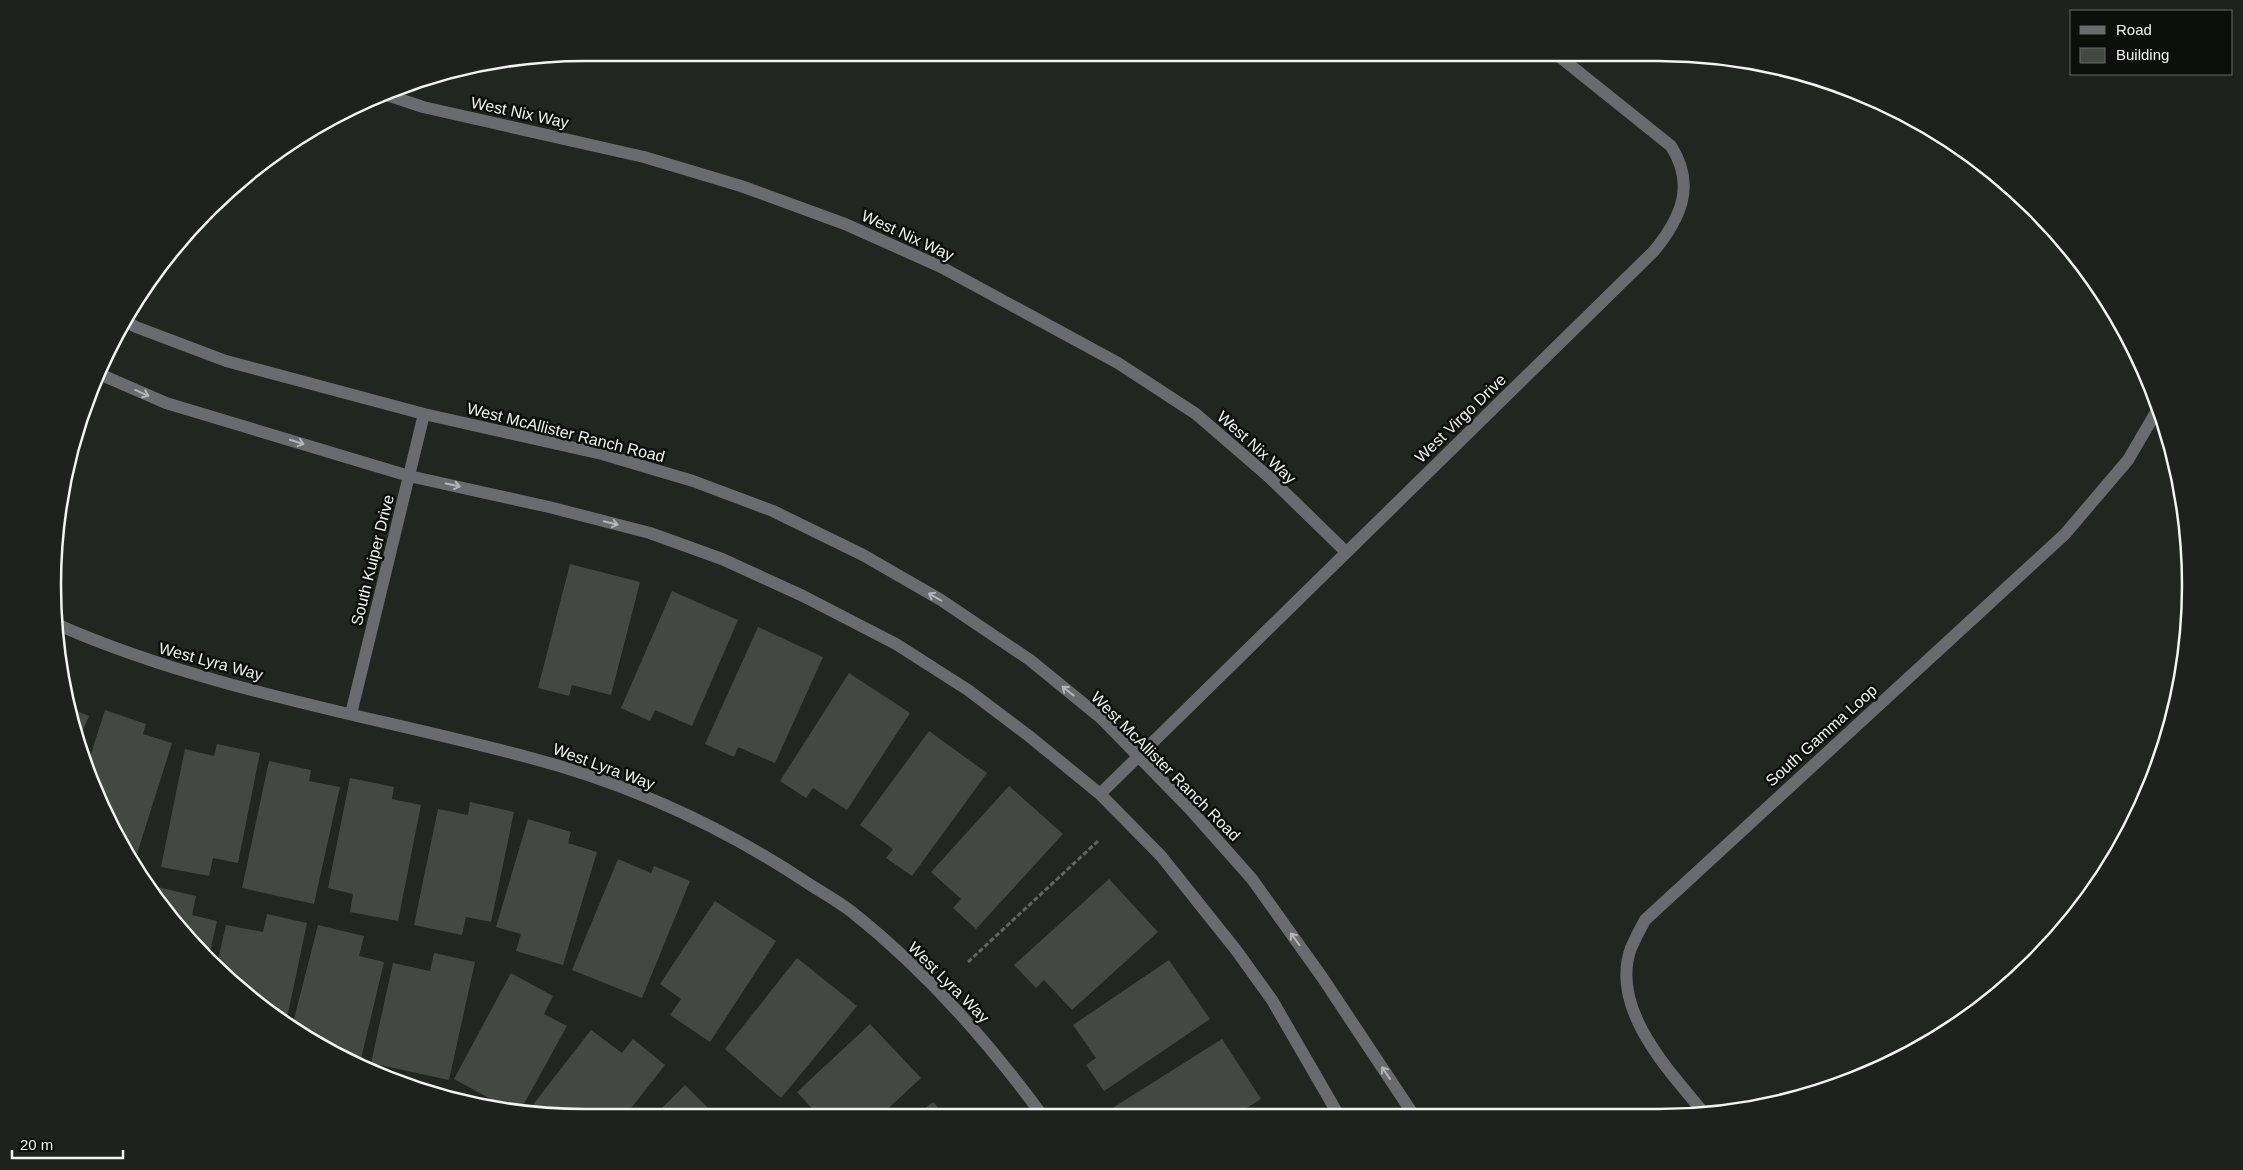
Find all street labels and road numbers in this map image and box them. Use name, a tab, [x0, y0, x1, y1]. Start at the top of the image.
street label: West Nix Way	[469, 94, 570, 131]
street label: West Nix Way	[859, 207, 956, 264]
street label: West Virgo Drive	[1411, 371, 1509, 466]
street label: West McAllister Ranch Road	[465, 400, 667, 465]
street label: West Nix Way	[1214, 408, 1299, 487]
street label: South Kuiper Drive	[348, 493, 397, 627]
street label: West Lyra Way	[157, 639, 265, 684]
street label: South Gamma Loop	[1762, 681, 1880, 790]
street label: West McAllister Ranch Road	[1088, 688, 1244, 844]
street label: West Lyra Way	[551, 740, 657, 793]
street label: West Lyra Way	[905, 939, 992, 1026]

